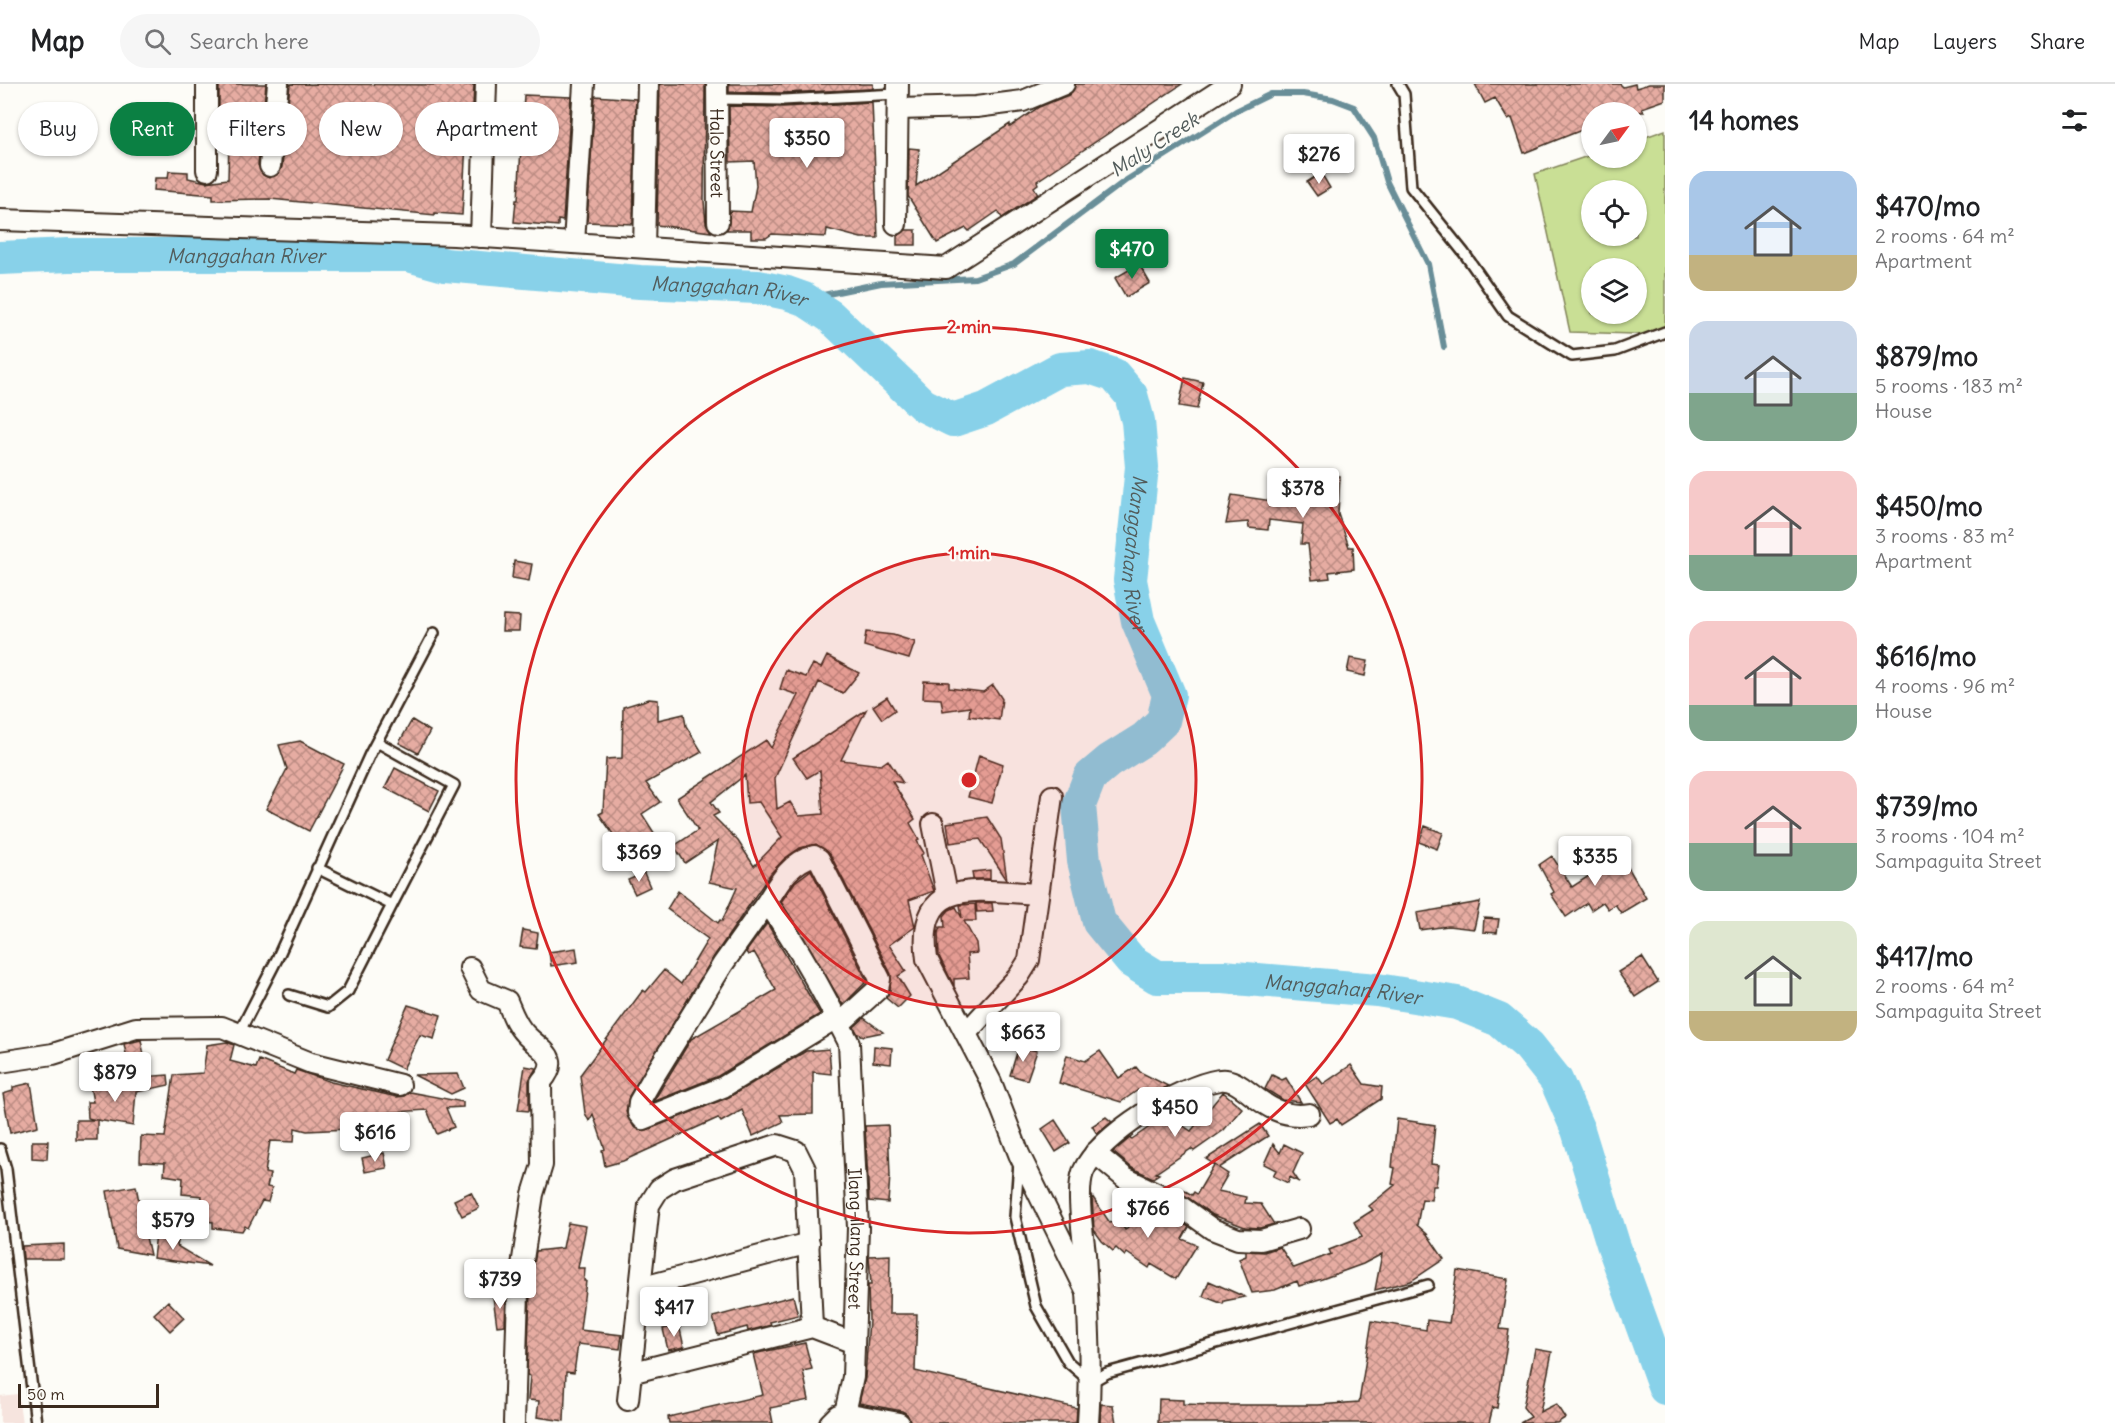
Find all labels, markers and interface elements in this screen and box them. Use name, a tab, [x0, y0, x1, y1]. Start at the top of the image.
search box	[120, 14, 540, 68]
text: Map	[30, 23, 84, 59]
icon: search	[141, 25, 174, 58]
text: Search here	[189, 27, 309, 55]
text: Map	[1859, 28, 1899, 55]
text: Layers	[1932, 28, 1997, 55]
text: Share	[2030, 28, 2085, 55]
chip: Buy	[18, 102, 98, 156]
chip: Rent	[110, 102, 195, 156]
chip: Filters	[207, 102, 307, 156]
chip: New	[319, 102, 403, 156]
chip: Apartment	[415, 102, 559, 156]
north arrow	[1581, 102, 1647, 168]
map controls	[1581, 102, 1647, 324]
text: 14 homes	[1689, 104, 1799, 137]
icon: filters	[2058, 104, 2091, 137]
water label: Maly Creek	[1105, 105, 1204, 182]
street label: Halo Street	[706, 108, 729, 198]
pin: $350	[771, 118, 843, 169]
text: $350	[783, 125, 831, 150]
pin: $276	[1283, 134, 1355, 185]
text: $276	[1297, 141, 1341, 166]
button: locate	[1581, 180, 1647, 246]
text: $470/mo	[1875, 190, 1980, 223]
icon: home	[1737, 195, 1809, 267]
text: 2 rooms · 64 m²	[1875, 223, 2015, 248]
pin: $470	[1096, 229, 1168, 280]
text: $470	[1109, 236, 1155, 261]
water label: Manggahan River	[167, 243, 328, 268]
text: Apartment	[1875, 248, 1972, 273]
button: layers	[1581, 258, 1647, 324]
water label: Manggahan River	[650, 270, 814, 313]
text: 2 min	[947, 315, 992, 338]
text: $879/mo	[1875, 340, 1978, 373]
icon: home	[1737, 345, 1809, 417]
text: 5 rooms · 183 m²	[1875, 373, 2023, 398]
text: House	[1875, 398, 1932, 423]
pin: $378	[1267, 468, 1339, 519]
water label: Manggahan River	[1117, 474, 1155, 638]
text: $378	[1281, 475, 1325, 500]
text: $450/mo	[1875, 490, 1983, 523]
icon: home	[1737, 495, 1809, 567]
text: 3 rooms · 83 m²	[1875, 523, 2015, 548]
text: 1 min	[948, 541, 990, 564]
text: Apartment	[1875, 548, 1972, 573]
text: $616/mo	[1875, 640, 1976, 673]
icon: home	[1737, 645, 1809, 717]
text: 4 rooms · 96 m²	[1875, 673, 2015, 698]
text: House	[1875, 698, 1932, 723]
centre of rings	[959, 770, 979, 790]
text: $739/mo	[1875, 790, 1978, 823]
icon: home	[1737, 795, 1809, 867]
text: 3 rooms · 104 m²	[1875, 823, 2025, 848]
pin: $369	[603, 832, 675, 883]
pin: $335	[1559, 836, 1631, 887]
text: $369	[616, 839, 662, 864]
text: $335	[1572, 843, 1618, 868]
text: Sampaguita Street	[1875, 848, 2041, 873]
text: $417/mo	[1875, 940, 1973, 973]
icon: home	[1737, 945, 1809, 1017]
water label: Manggahan River	[1263, 968, 1426, 1010]
text: 2 rooms · 64 m²	[1875, 973, 2015, 998]
text: Sampaguita Street	[1875, 998, 2041, 1023]
pin: $663	[987, 1012, 1059, 1063]
text: $663	[1000, 1019, 1046, 1044]
pin: $879	[79, 1052, 151, 1103]
text: $879	[93, 1059, 137, 1084]
pin: $450	[1139, 1087, 1211, 1138]
text: $450	[1151, 1094, 1199, 1119]
pin: $616	[339, 1112, 411, 1163]
text: $616	[354, 1119, 396, 1144]
street label: Ilang-ilang Street	[844, 1167, 870, 1310]
pin: $766	[1112, 1188, 1184, 1239]
text: $766	[1126, 1195, 1170, 1220]
pin: $579	[137, 1200, 209, 1251]
text: $579	[151, 1207, 195, 1232]
pin: $739	[464, 1259, 536, 1310]
text: $739	[478, 1266, 522, 1291]
pin: $417	[638, 1287, 710, 1338]
text: $417	[654, 1294, 694, 1319]
scale bar	[18, 1381, 159, 1408]
text: 50 m	[27, 1384, 65, 1404]

